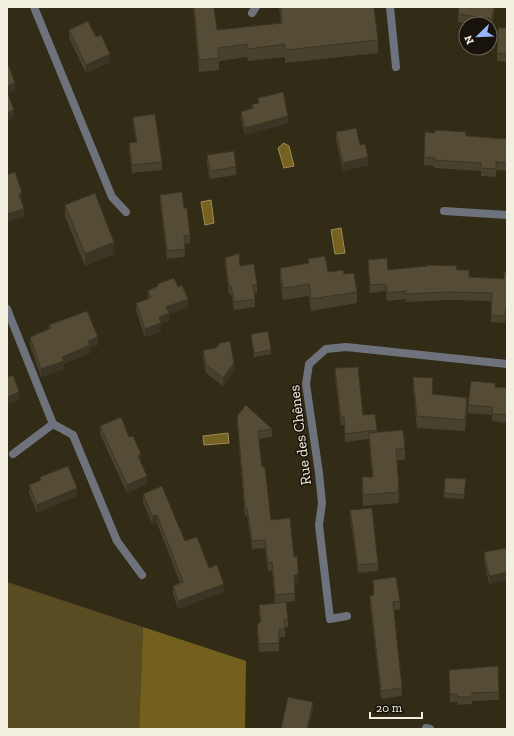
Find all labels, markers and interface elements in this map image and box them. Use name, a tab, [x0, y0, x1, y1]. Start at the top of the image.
north arrow	[458, 16, 498, 56]
text: N	[461, 33, 477, 46]
street label: Rue des Chênes	[285, 384, 315, 486]
scale bar	[370, 694, 422, 720]
text: 20 m	[376, 701, 403, 715]

